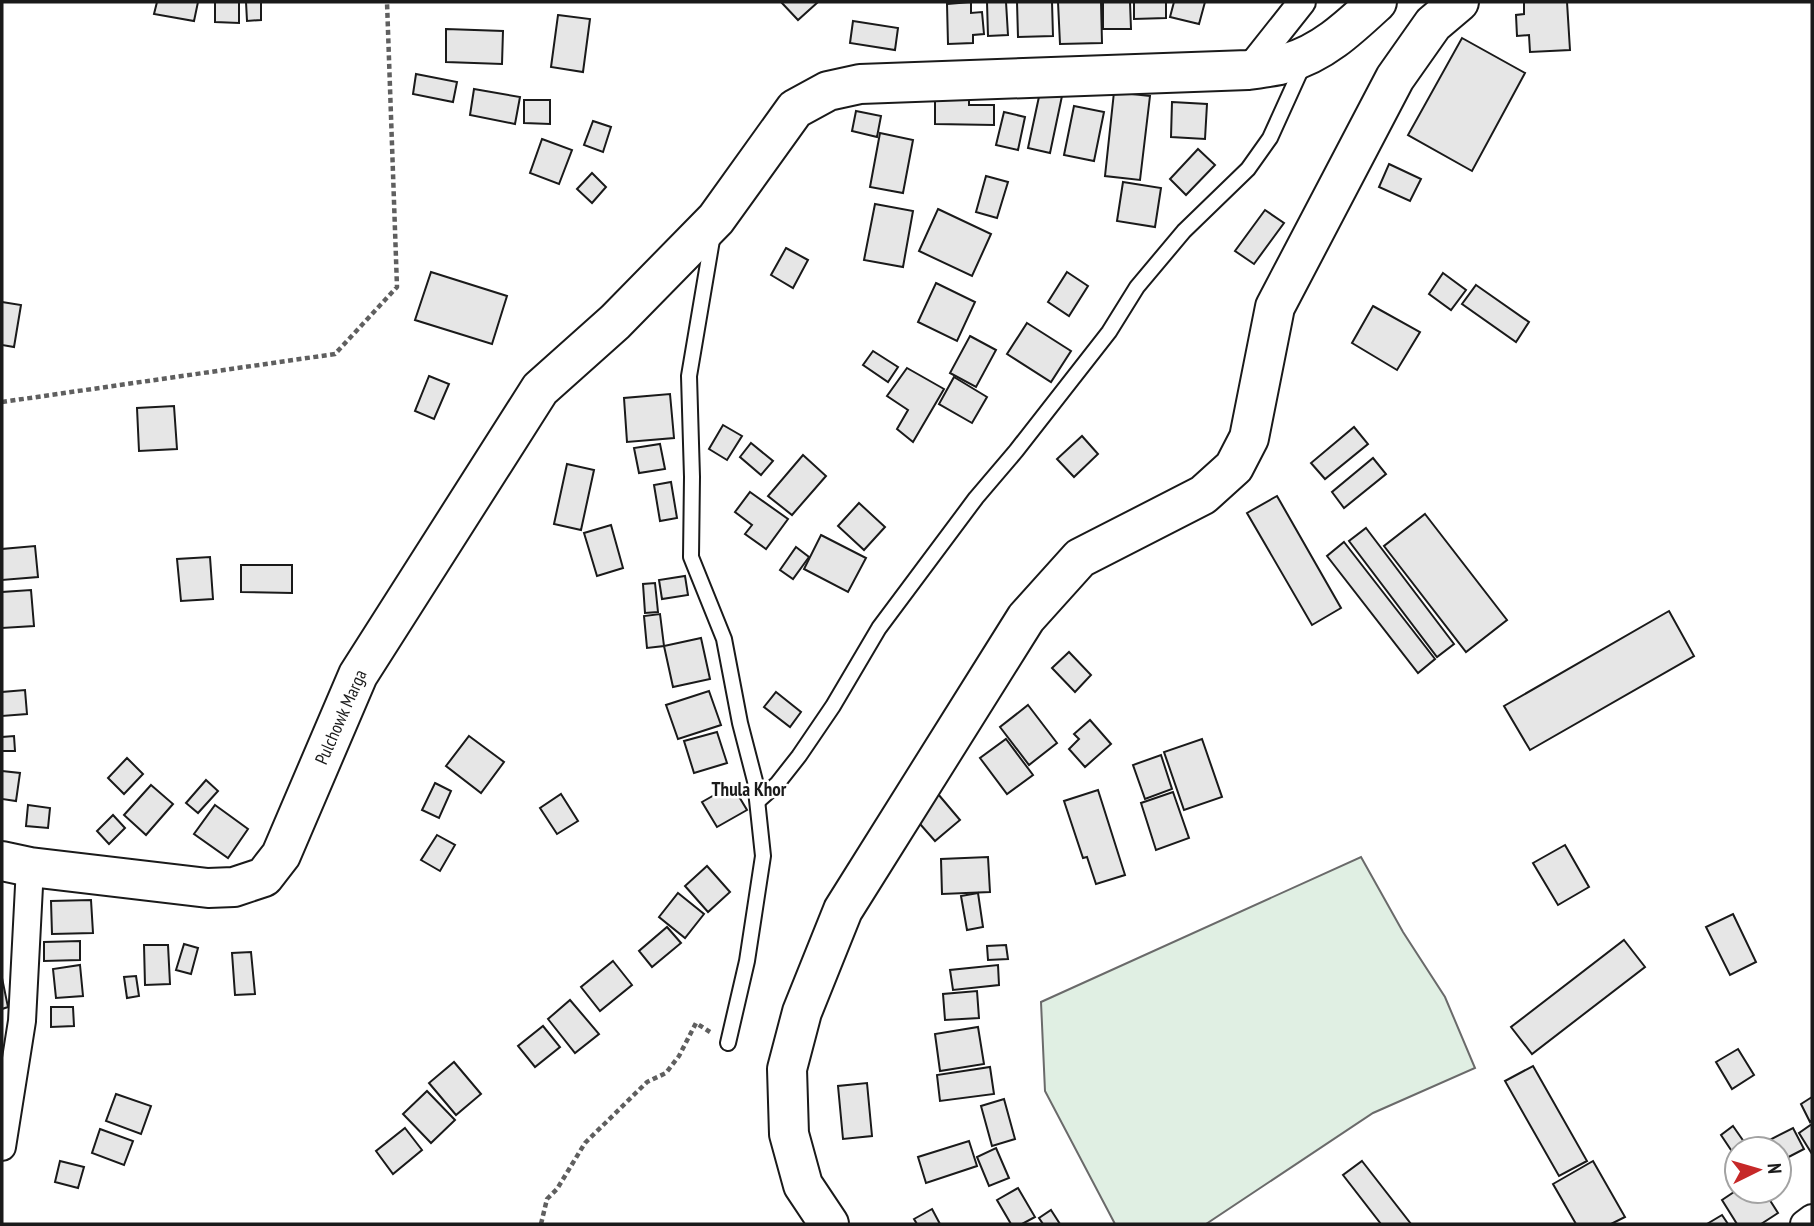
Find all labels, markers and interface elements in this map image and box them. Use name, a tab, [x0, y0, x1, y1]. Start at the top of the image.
street label: Pulchowk Marga	[309, 666, 372, 768]
district label: Thula Khor	[712, 777, 787, 801]
north arrow	[1723, 1135, 1793, 1205]
text: N	[1763, 1162, 1787, 1175]

